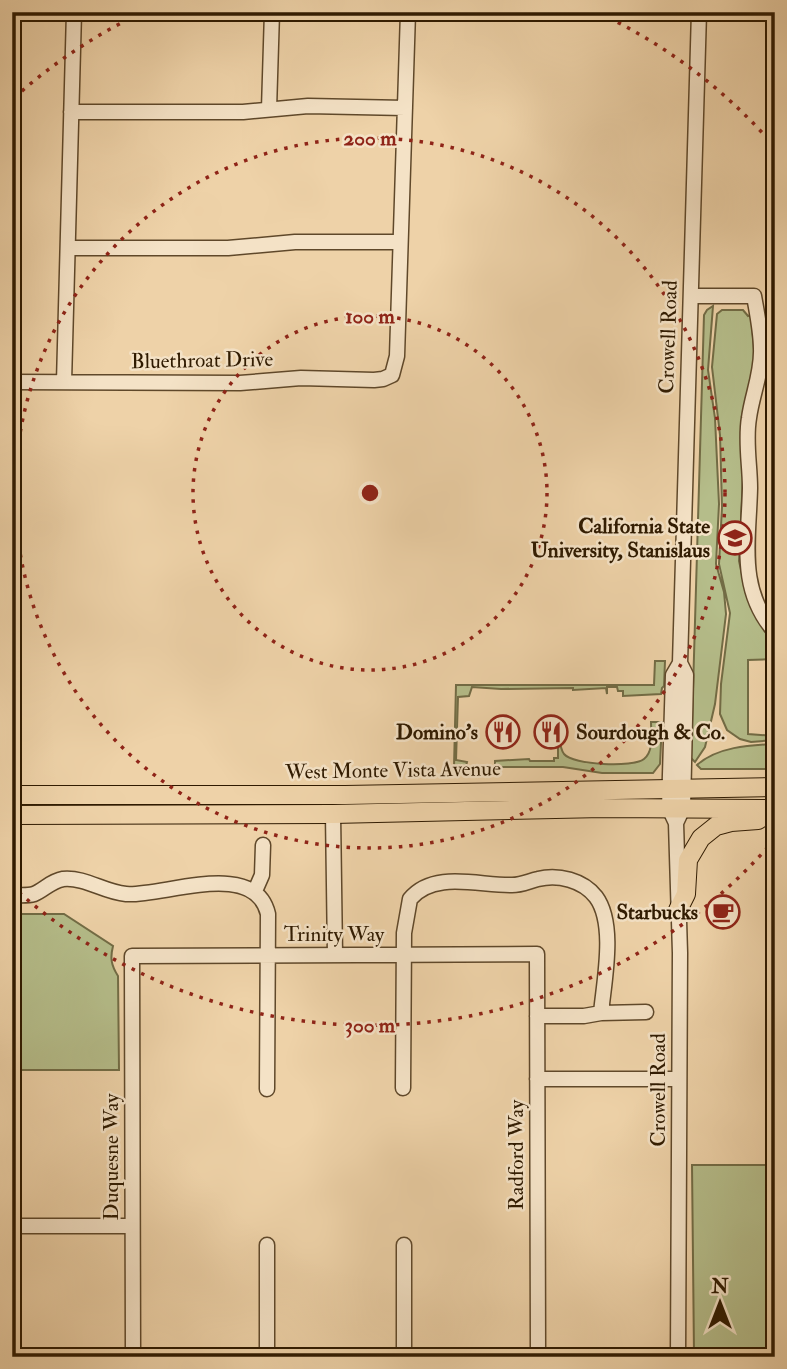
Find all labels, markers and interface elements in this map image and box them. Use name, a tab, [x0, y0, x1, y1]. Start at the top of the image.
text: 200 m	[344, 125, 397, 152]
street label: Crowell Road	[653, 279, 684, 394]
text: 100 m	[345, 303, 396, 330]
street label: Bluethroat Drive	[131, 346, 274, 375]
centre of rings	[358, 481, 382, 505]
place label: California State University, Stanislaus	[531, 513, 710, 564]
school or university icon: California State University, Stanislaus	[716, 519, 754, 557]
restaurant icon: Domino's	[484, 713, 522, 751]
restaurant icon: Sourdough & Co.	[532, 713, 570, 751]
place label: Domino's	[396, 719, 478, 746]
place label: Sourdough & Co.	[576, 719, 725, 746]
street label: West Monte Vista Avenue	[284, 755, 501, 786]
cafe icon: Starbucks	[704, 893, 742, 931]
place label: Starbucks	[616, 899, 698, 926]
street label: Trinity Way	[284, 921, 385, 948]
text: 300 m	[345, 1012, 396, 1039]
street label: Crowell Road	[645, 1033, 672, 1147]
street label: Duquesne Way	[98, 1093, 125, 1220]
street label: Radford Way	[503, 1099, 530, 1210]
north arrow	[686, 1268, 756, 1338]
text: N	[710, 1275, 729, 1299]

